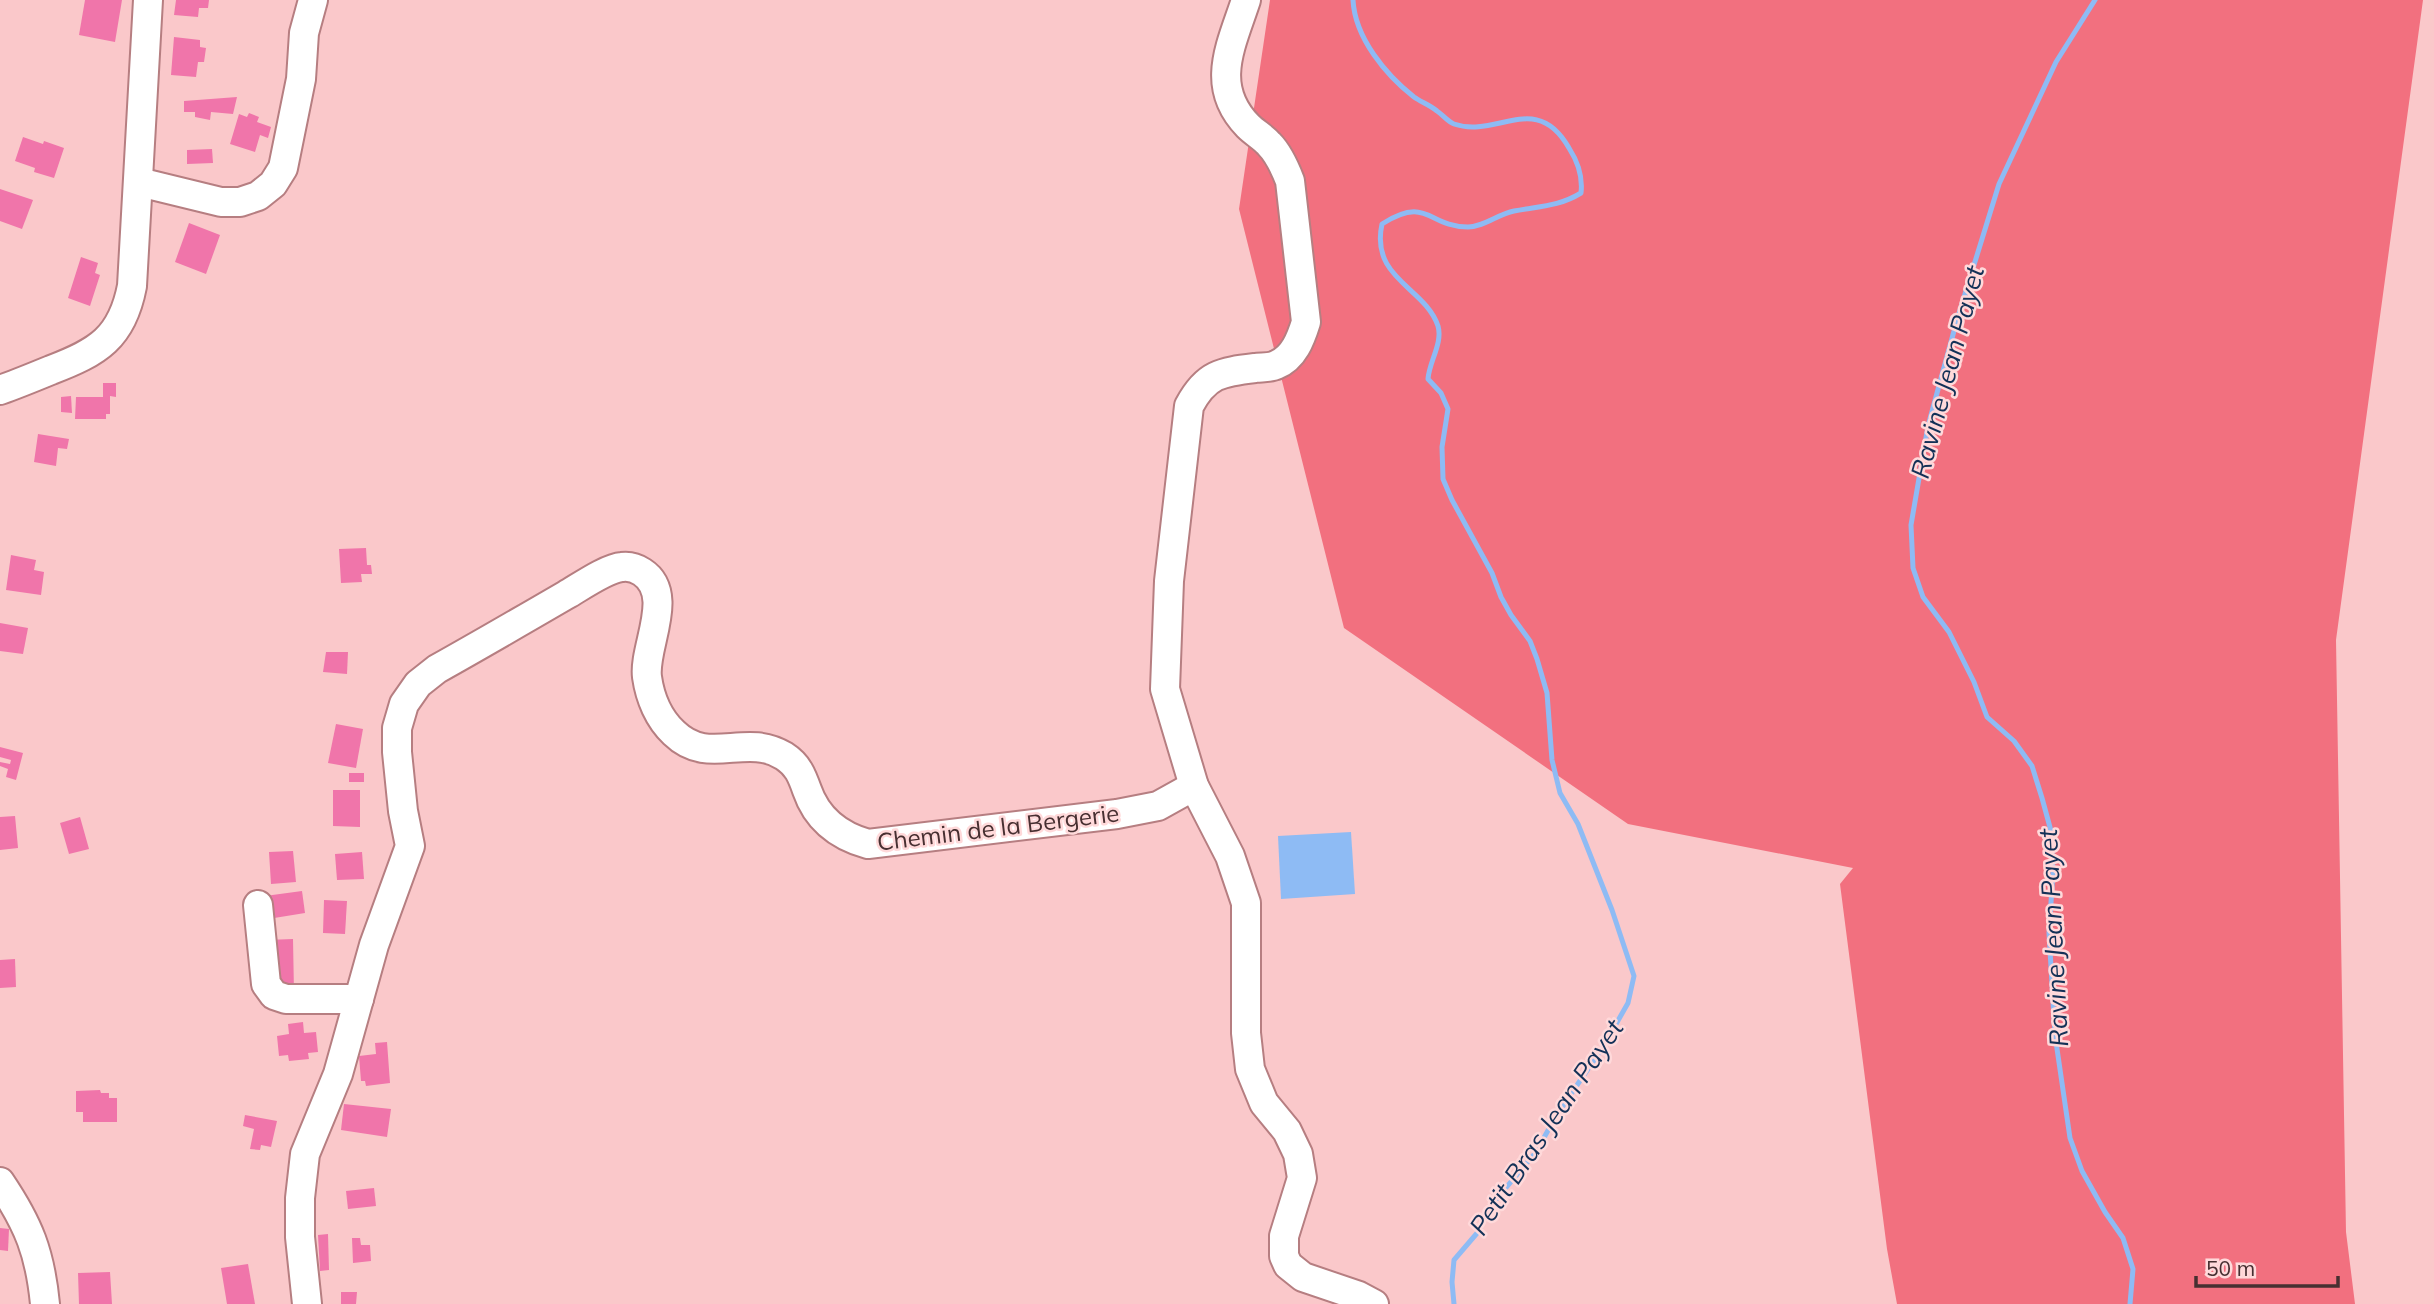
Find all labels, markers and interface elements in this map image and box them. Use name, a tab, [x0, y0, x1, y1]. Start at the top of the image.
water label: Ravine Jean Payet	[1903, 261, 1991, 482]
street label: Chemin de la Bergerie	[875, 797, 1121, 857]
water label: Ravine Jean Payet	[2031, 827, 2075, 1048]
water label: Petit Bras Jean Payet	[1462, 1012, 1631, 1241]
scale bar	[2196, 1244, 2338, 1288]
text: 50 m	[2206, 1255, 2255, 1281]

